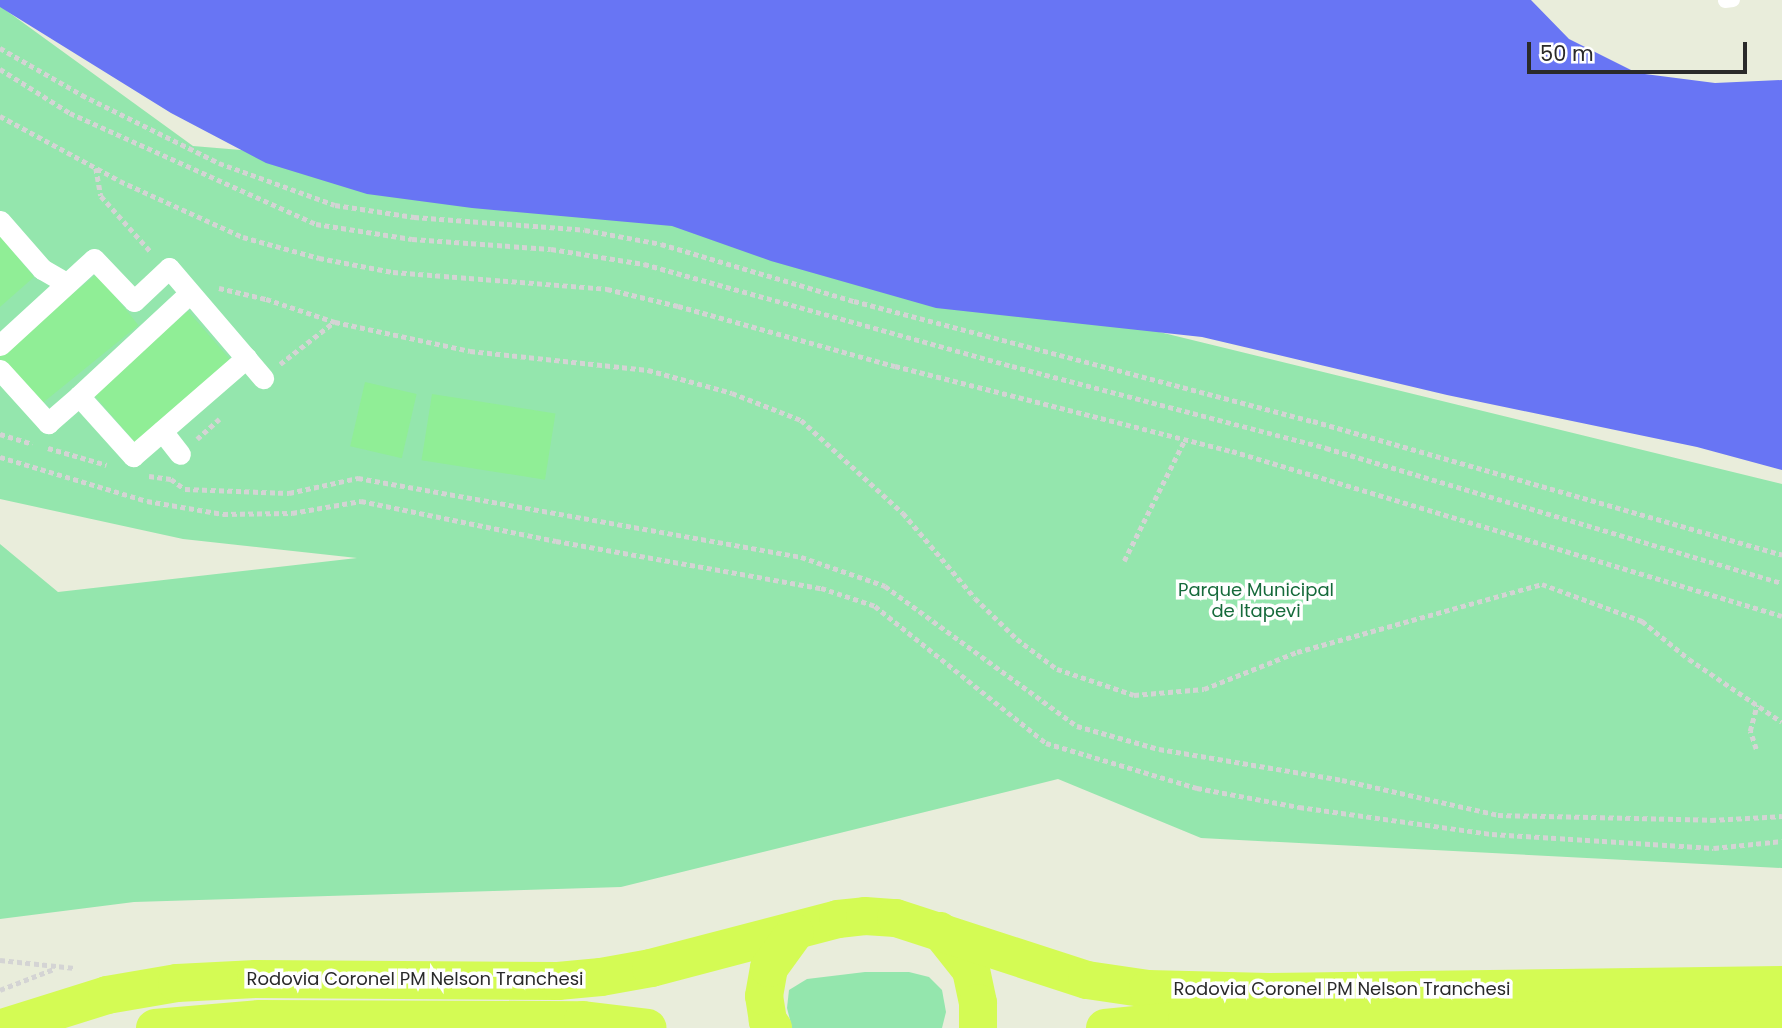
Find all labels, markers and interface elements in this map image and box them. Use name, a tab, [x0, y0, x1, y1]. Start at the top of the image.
scale bar	[1530, 28, 1750, 72]
text: 50 m	[1540, 39, 1594, 68]
park label: Parque Municipal de Itapevi	[1178, 580, 1334, 622]
street label: Rodovia Coronel PM Nelson Tranchesi	[247, 968, 583, 990]
street label: Rodovia Coronel PM Nelson Tranchesi	[1174, 978, 1510, 1000]

